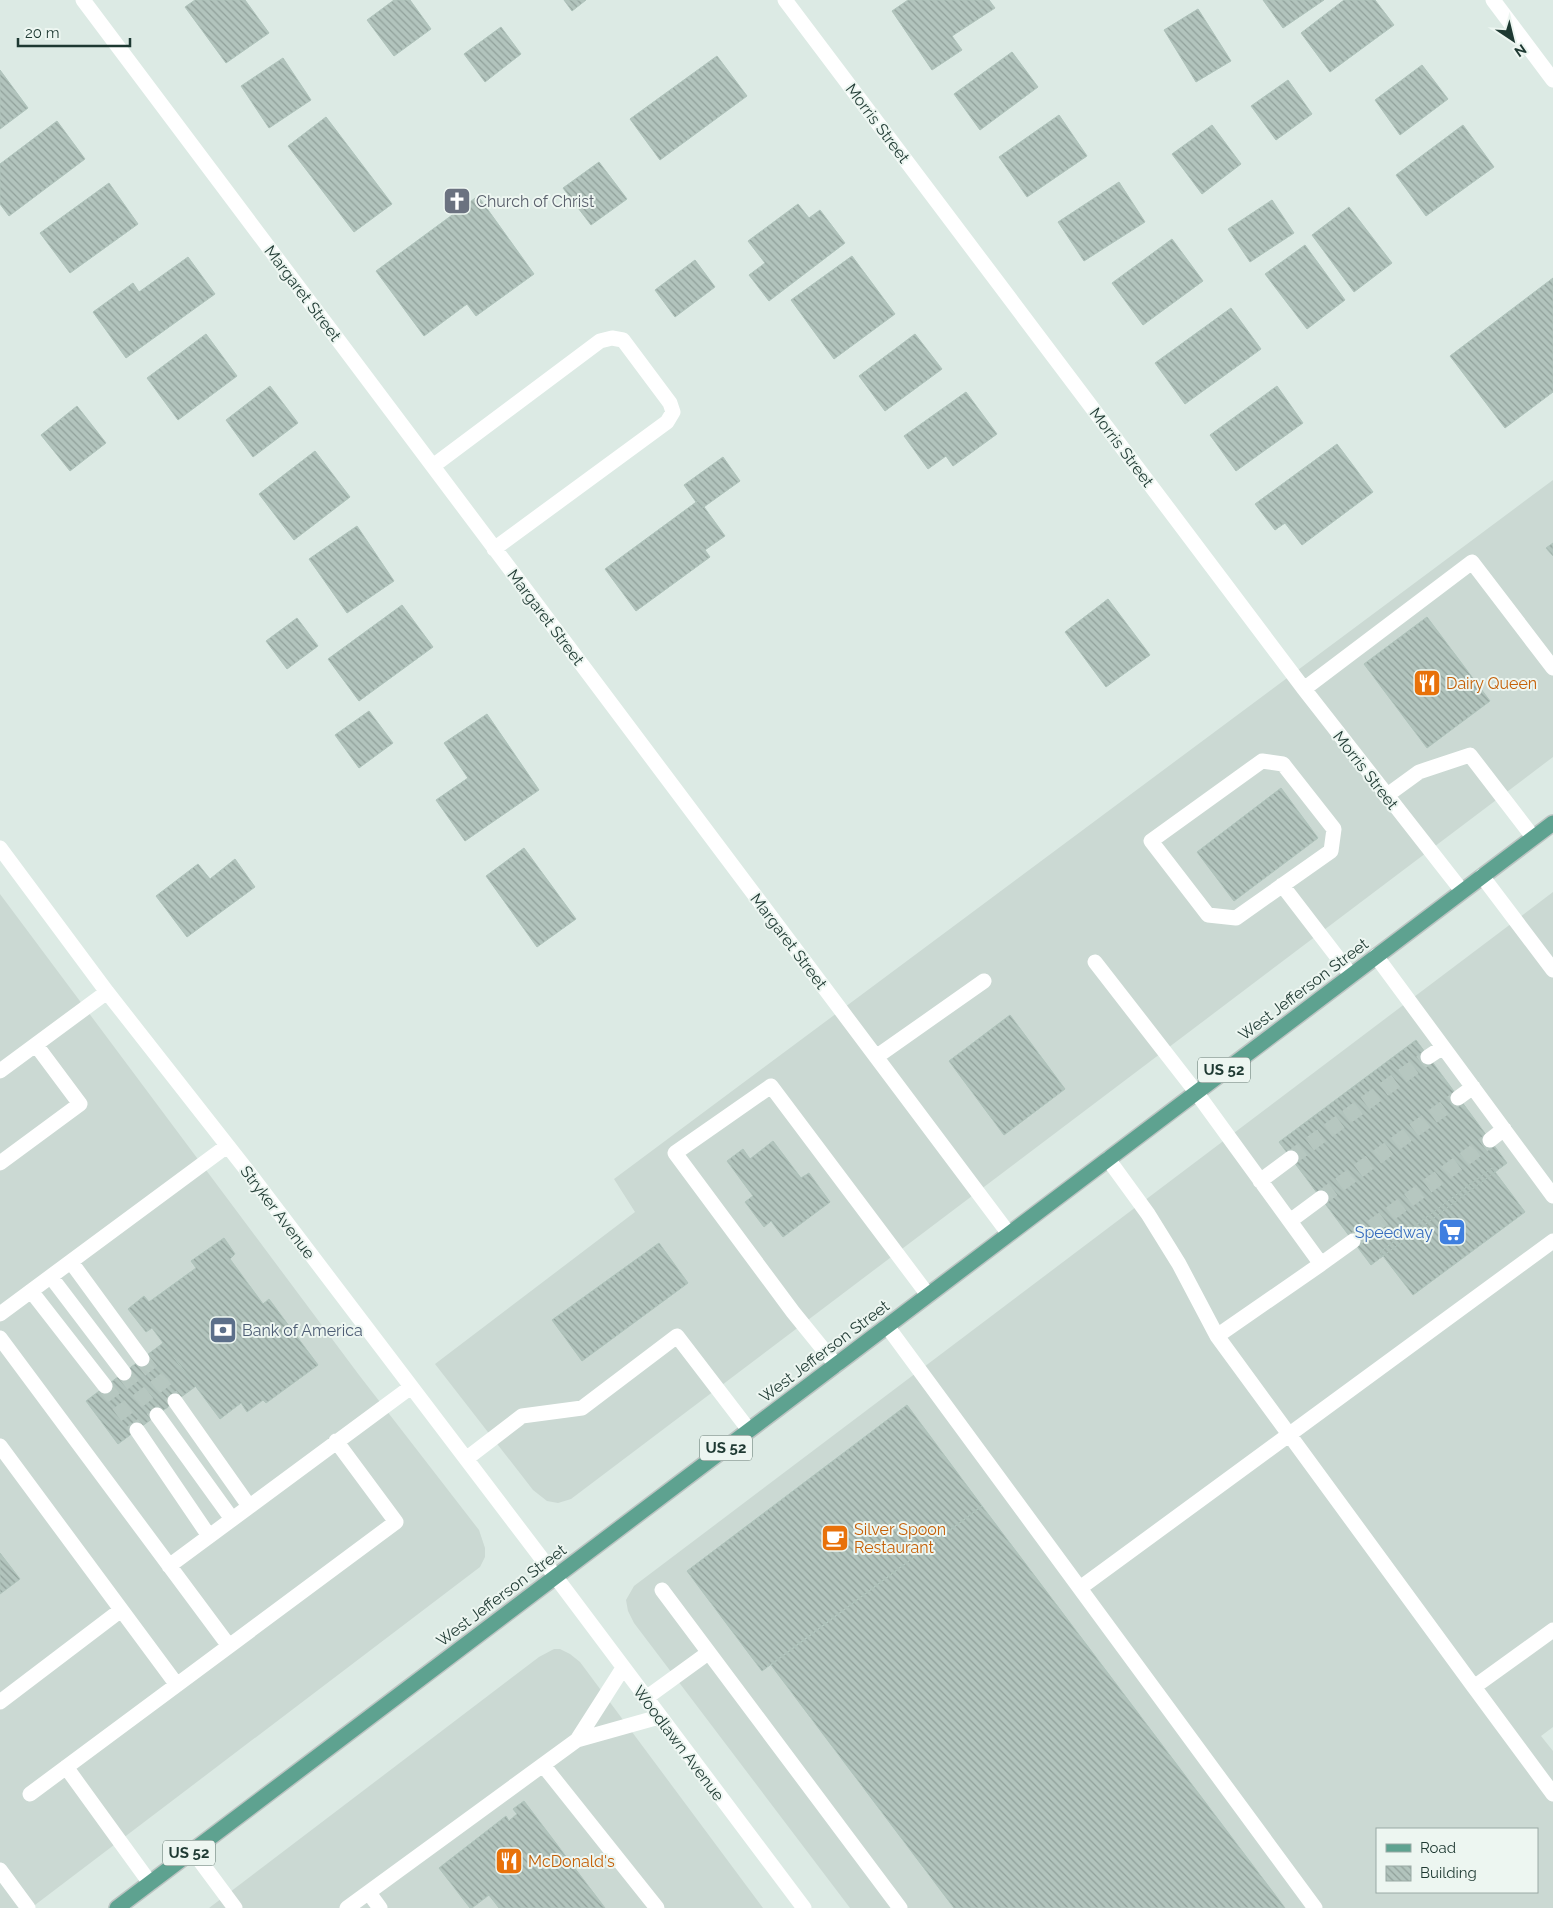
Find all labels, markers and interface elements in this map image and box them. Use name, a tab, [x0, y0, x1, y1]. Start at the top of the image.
scale bar	[18, 15, 130, 47]
north arrow	[1488, 15, 1538, 65]
text: 20 m	[25, 24, 60, 42]
text: N	[1511, 41, 1529, 60]
street label: Morris Street	[842, 80, 914, 167]
church icon: Church of Christ	[442, 186, 472, 216]
place label: Church of Christ	[476, 192, 595, 211]
street label: Margaret Street	[260, 242, 345, 346]
street label: Morris Street	[1086, 404, 1158, 491]
street label: Margaret Street	[503, 566, 588, 670]
restaurant icon: Dairy Queen	[1412, 668, 1442, 698]
place label: Dairy Queen	[1446, 674, 1537, 693]
street label: Morris Street	[1329, 727, 1403, 814]
street label: Margaret Street	[746, 890, 831, 994]
street label: West Jefferson Street	[1235, 934, 1373, 1044]
road number: US 52	[1198, 1058, 1250, 1082]
street label: Stryker Avenue	[236, 1162, 319, 1263]
supermarket icon: Speedway	[1437, 1217, 1467, 1247]
place label: Speedway	[1355, 1223, 1433, 1242]
street label: West Jefferson Street	[756, 1296, 894, 1406]
bank icon: Bank of America	[208, 1315, 238, 1345]
place label: Bank of America	[242, 1321, 363, 1340]
road number: US 52	[700, 1436, 752, 1460]
place label: Silver Spoon Restaurant	[854, 1520, 946, 1557]
cafe icon: Silver Spoon Restaurant	[820, 1523, 850, 1553]
street label: West Jefferson Street	[433, 1540, 571, 1650]
street label: Woodlawn Avenue	[629, 1682, 728, 1805]
legend	[1376, 1828, 1538, 1893]
text: Road	[1420, 1839, 1456, 1857]
road number: US 52	[163, 1840, 215, 1866]
restaurant icon: McDonald's	[494, 1846, 524, 1876]
place label: McDonald's	[528, 1852, 615, 1871]
text: Building	[1420, 1864, 1477, 1882]

